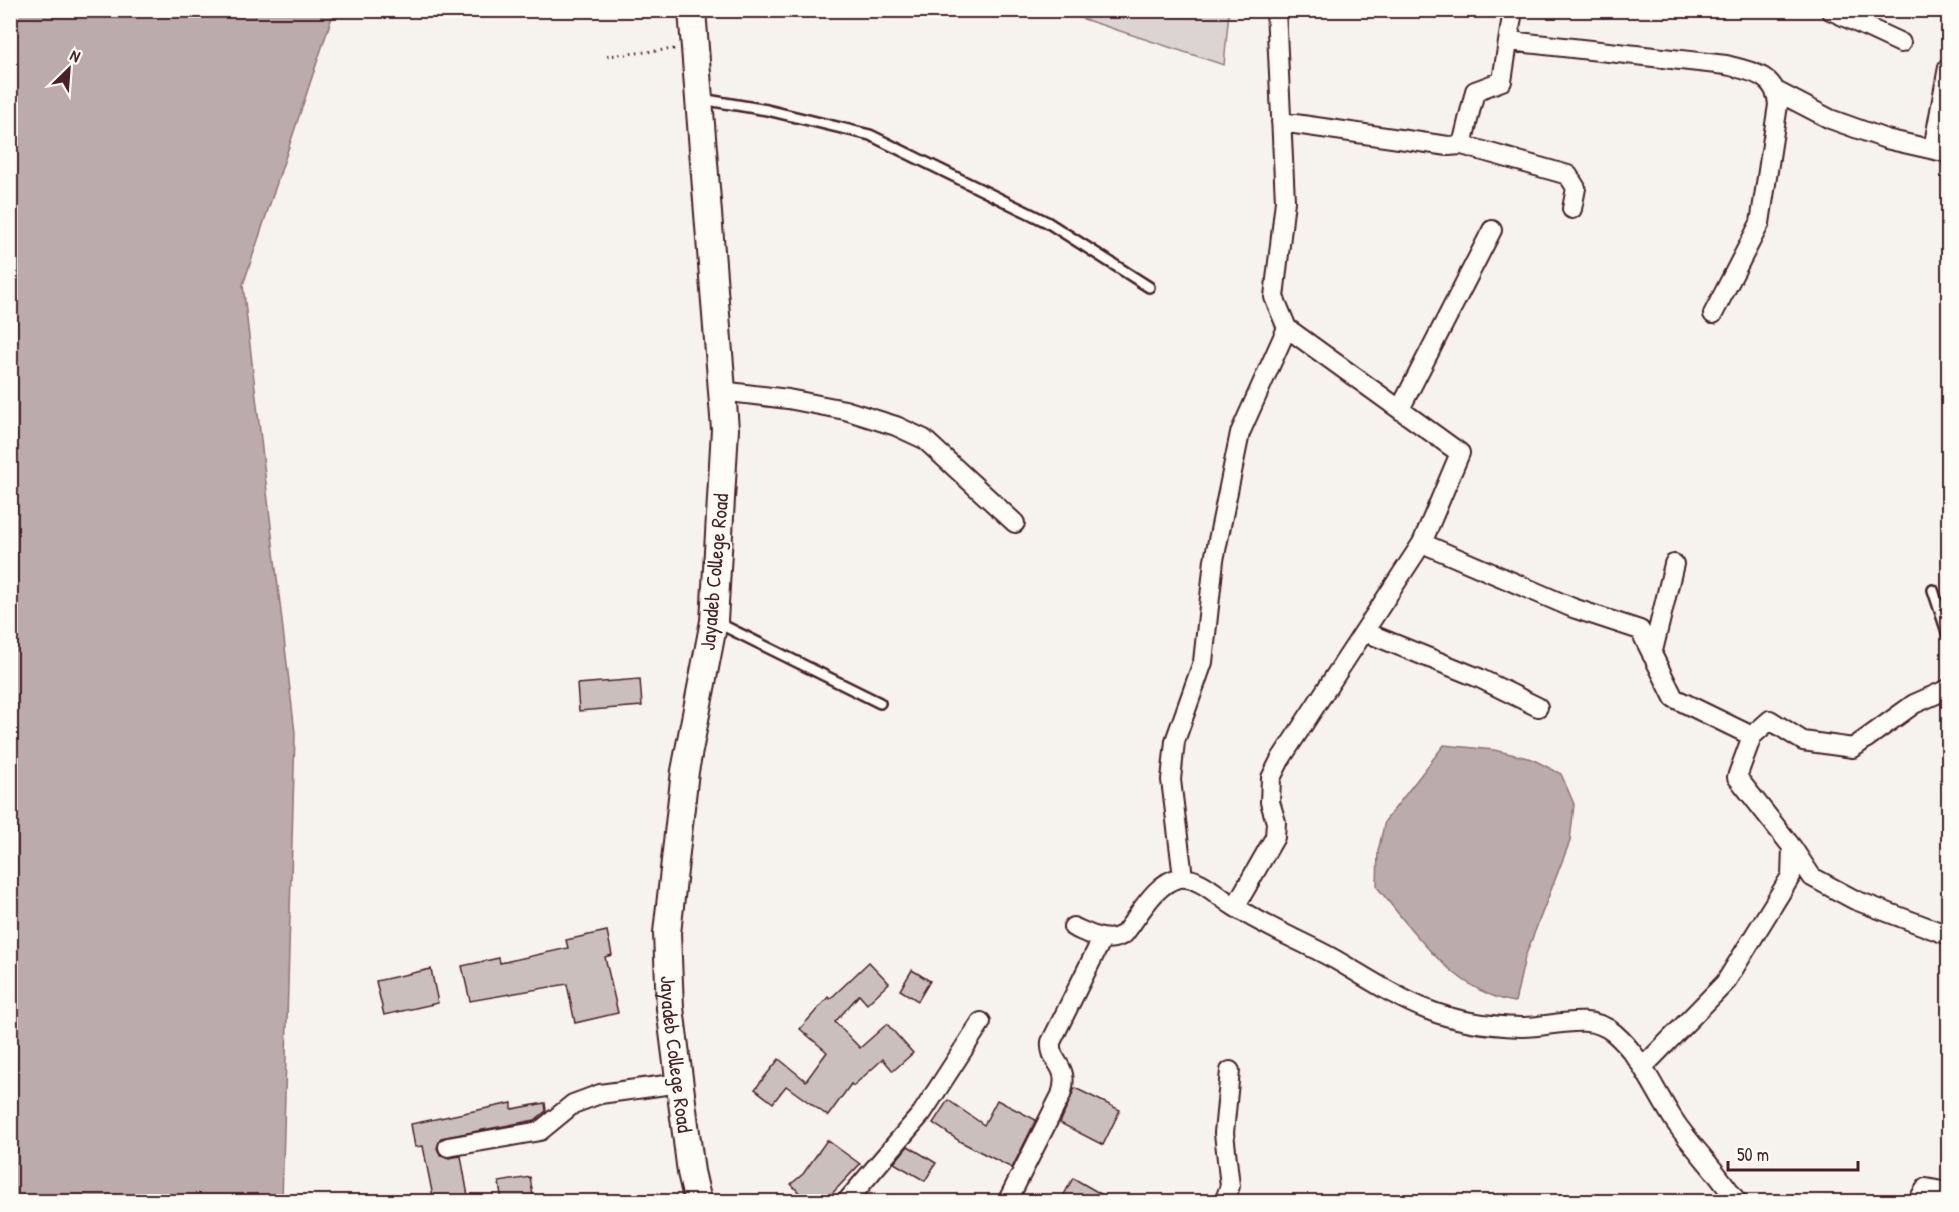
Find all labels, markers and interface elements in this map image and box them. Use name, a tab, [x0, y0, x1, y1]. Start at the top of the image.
north arrow	[39, 39, 99, 99]
text: N	[67, 44, 84, 67]
street label: Jayadeb College Road	[693, 492, 735, 652]
street label: Jayadeb College Road	[654, 975, 700, 1134]
scale bar	[1728, 1134, 1858, 1172]
text: 50 m	[1737, 1142, 1769, 1167]

